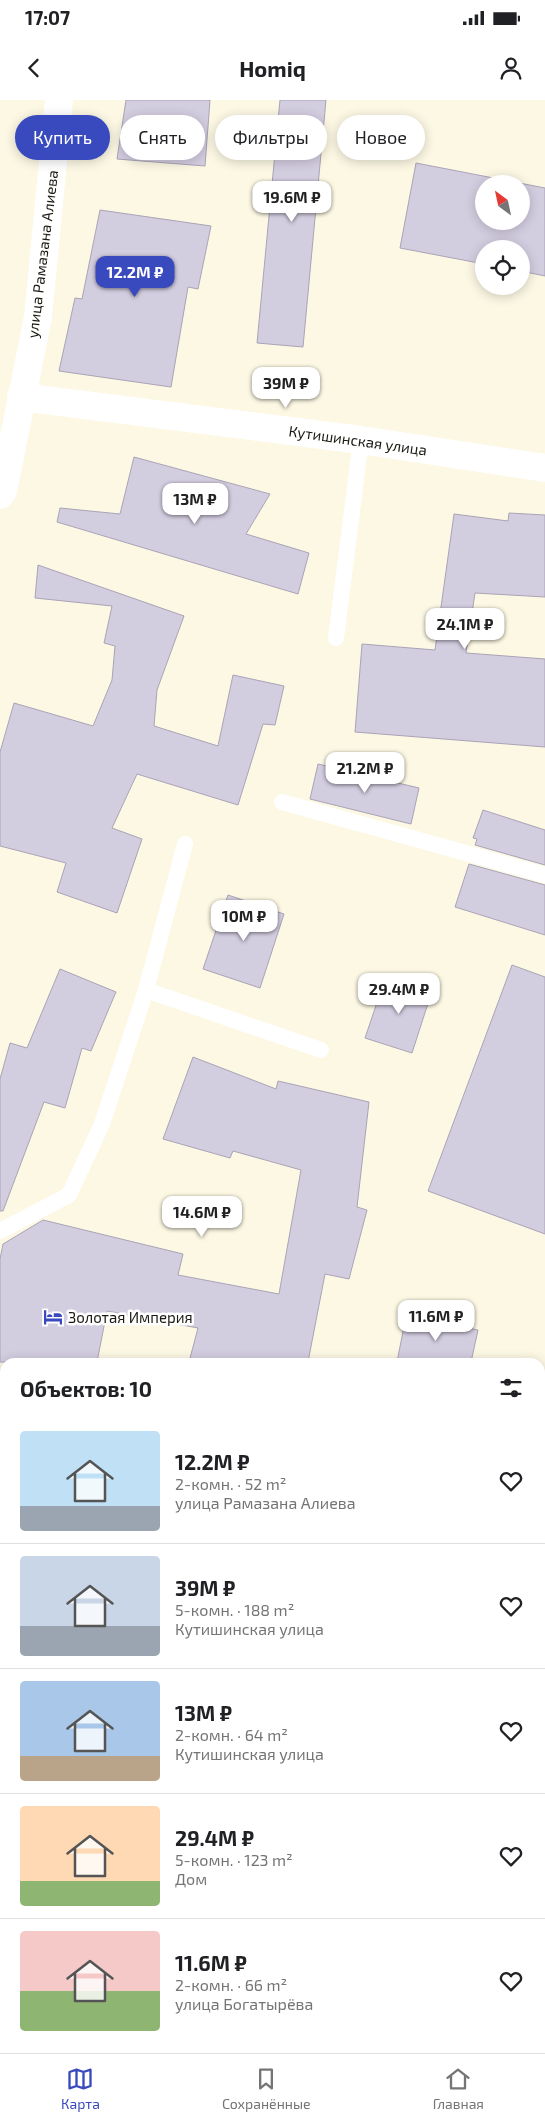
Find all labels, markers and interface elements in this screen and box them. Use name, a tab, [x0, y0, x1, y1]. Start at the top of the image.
text: 17:07	[25, 6, 70, 29]
icon: back	[20, 54, 48, 82]
icon: person	[497, 54, 525, 82]
text: Homiq	[239, 55, 306, 81]
chip: Купить	[15, 115, 110, 160]
chip: Снять	[120, 115, 205, 160]
chip: Фильтры	[215, 115, 327, 160]
chip: Новое	[337, 115, 425, 160]
street label: улица Рамазана Алиева	[23, 169, 62, 339]
north arrow	[475, 175, 530, 230]
map controls	[475, 175, 530, 295]
pin: 19.6M ₽	[246, 180, 338, 223]
text: 19.6M ₽	[263, 187, 321, 206]
button: locate	[475, 240, 530, 295]
pin: 12.2M ₽	[89, 256, 181, 298]
text: 12.2M ₽	[107, 262, 163, 281]
pin: 39M ₽	[251, 366, 321, 409]
text: 39M ₽	[263, 373, 309, 392]
street label: Кутишинская улица	[287, 421, 428, 460]
pin: 13M ₽	[160, 482, 230, 525]
text: 13M ₽	[173, 489, 217, 508]
pin: 24.1M ₽	[419, 608, 511, 650]
text: 24.1M ₽	[436, 614, 494, 633]
pin: 21.2M ₽	[319, 752, 411, 794]
text: 21.2M ₽	[337, 758, 393, 777]
pin: 10M ₽	[209, 900, 279, 942]
text: 10M ₽	[222, 906, 266, 925]
pin: 29.4M ₽	[353, 972, 445, 1015]
text: 29.4M ₽	[369, 979, 429, 998]
pin: 14.6M ₽	[156, 1196, 248, 1238]
text: 14.6M ₽	[173, 1202, 231, 1221]
pin: 11.6M ₽	[390, 1300, 482, 1342]
hotel icon: Золотая Империя	[42, 1306, 64, 1328]
text: 11.6M ₽	[409, 1306, 463, 1325]
place label: Золотая Империя	[68, 1308, 193, 1326]
icon: filters	[497, 1374, 525, 1402]
text: Объектов: 10	[20, 1376, 152, 1401]
text: 12.2M ₽	[175, 1449, 250, 1474]
icon: home	[60, 1451, 120, 1511]
icon: heart	[497, 1467, 525, 1495]
text: 2-комн. · 52 m²	[175, 1474, 286, 1493]
text: улица Рамазана Алиева	[175, 1493, 355, 1512]
text: 39M ₽	[175, 1575, 235, 1600]
icon: home	[60, 1576, 120, 1636]
icon: heart	[497, 1592, 525, 1620]
text: 5-комн. · 188 m²	[175, 1600, 294, 1619]
text: Кутишинская улица	[175, 1619, 324, 1638]
text: 13M ₽	[175, 1700, 232, 1725]
icon: home	[60, 1701, 120, 1761]
icon: heart	[497, 1717, 525, 1745]
text: 2-комн. · 64 m²	[175, 1725, 288, 1744]
text: Кутишинская улица	[175, 1744, 324, 1763]
text: 29.4M ₽	[175, 1825, 254, 1850]
icon: home	[60, 1826, 120, 1886]
icon: heart	[497, 1842, 525, 1870]
text: 5-комн. · 123 m²	[175, 1850, 293, 1869]
text: Дом	[175, 1869, 207, 1888]
text: 11.6M ₽	[175, 1950, 247, 1975]
icon: home	[60, 1951, 120, 2011]
icon: heart	[497, 1967, 525, 1995]
text: 2-комн. · 66 m²	[175, 1975, 287, 1994]
text: улица Богатырёва	[175, 1994, 313, 2013]
tab: Карта	[61, 2065, 100, 2112]
tab: Сохранённые	[222, 2065, 311, 2112]
tab: Главная	[433, 2065, 484, 2112]

